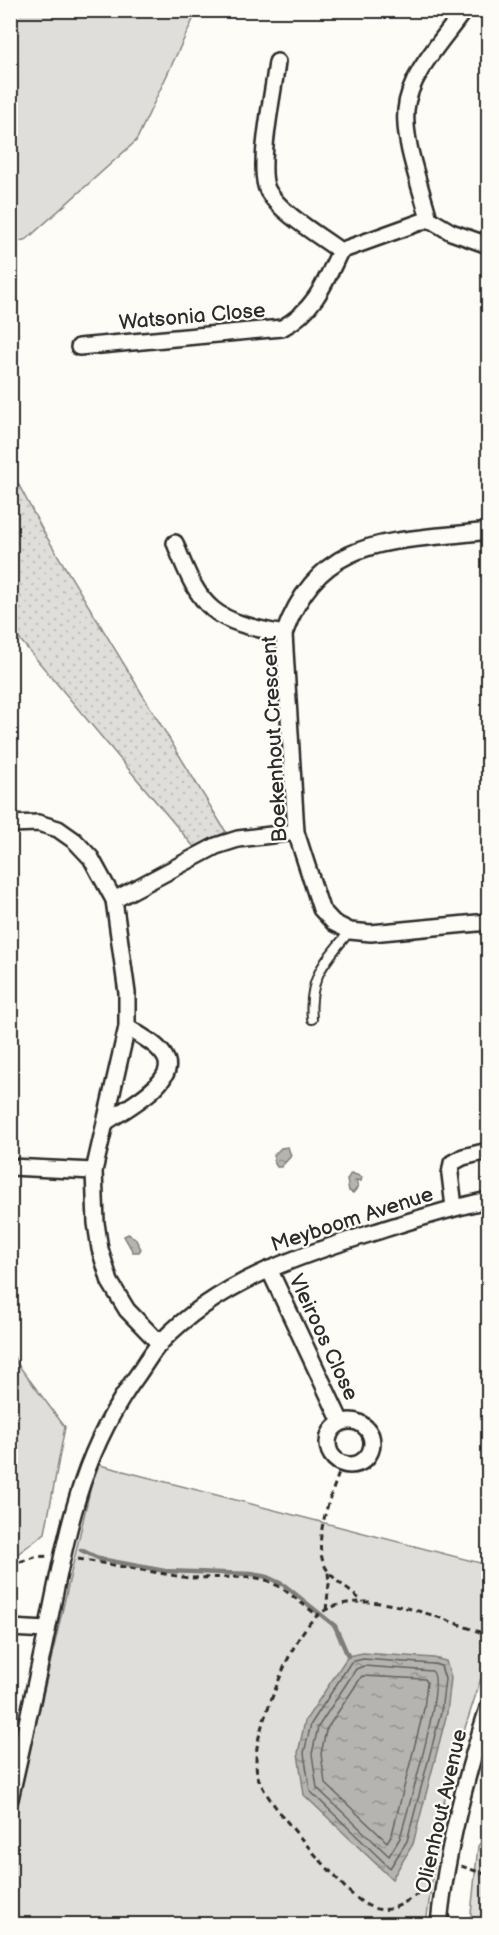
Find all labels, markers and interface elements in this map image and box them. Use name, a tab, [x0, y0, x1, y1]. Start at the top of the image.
street label: Watsonia Close	[118, 298, 266, 335]
street label: Boekenhout Crescent	[257, 634, 292, 843]
street label: Meyboom Avenue	[268, 1181, 436, 1257]
street label: Vleiroos Close	[283, 1270, 364, 1404]
street label: Olienhout Avenue	[410, 1727, 473, 1896]

